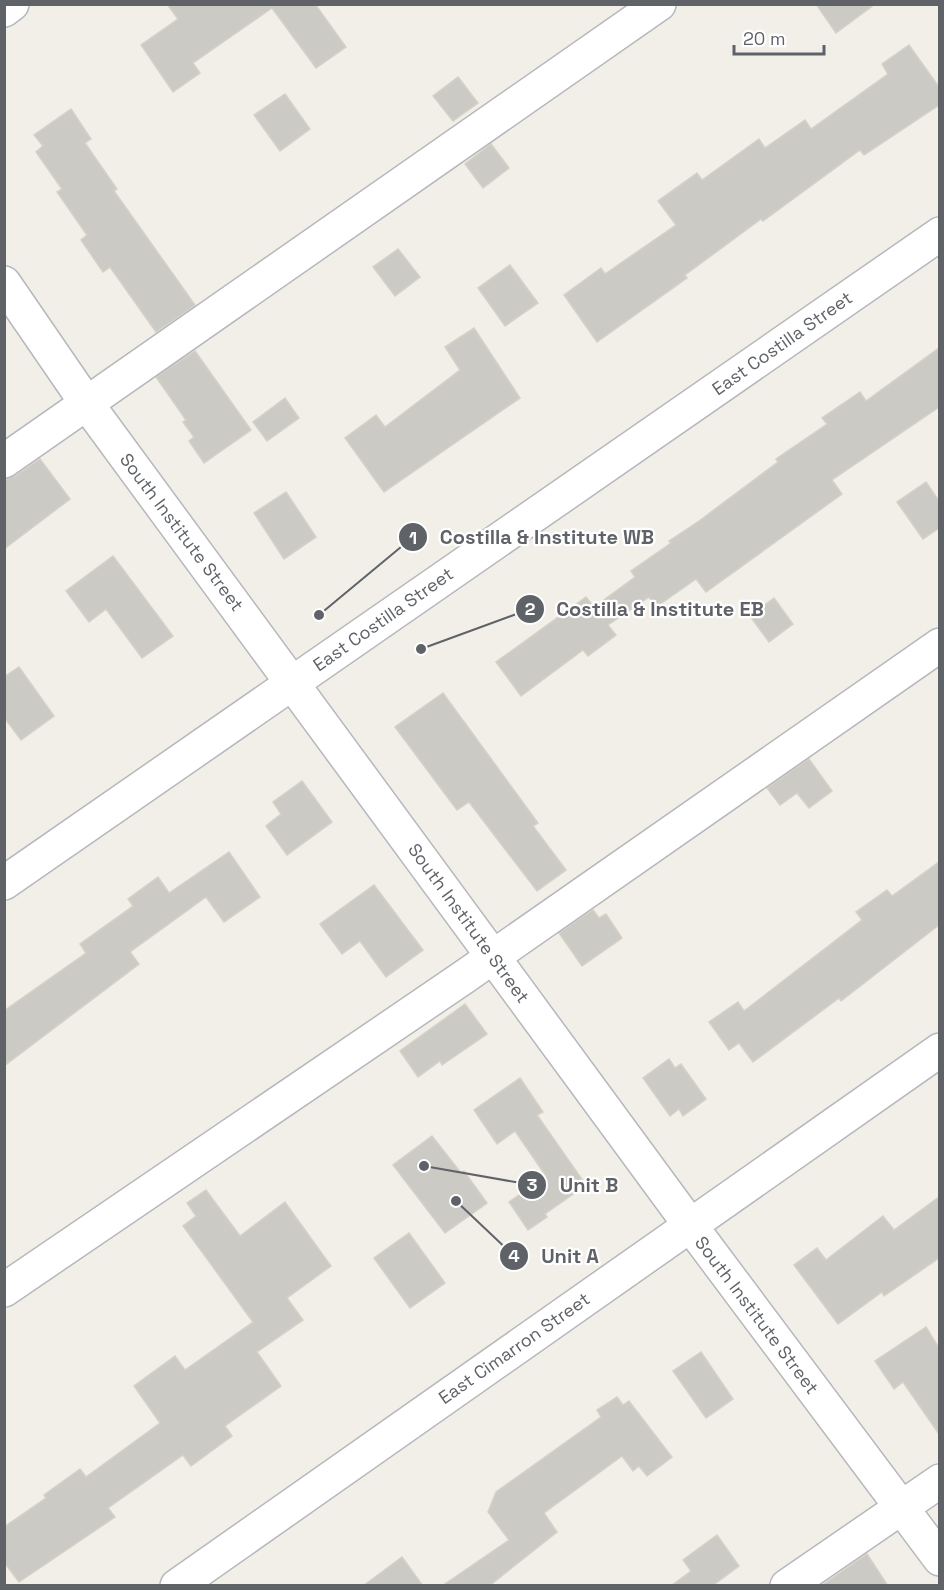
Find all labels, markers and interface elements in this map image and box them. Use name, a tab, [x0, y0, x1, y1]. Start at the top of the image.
scale bar	[734, 18, 824, 56]
text: 20 m	[743, 27, 786, 50]
street label: East Costilla Street	[707, 286, 857, 400]
street label: South Institute Street	[115, 448, 249, 616]
callout: Costilla & Institute WB	[398, 518, 667, 556]
text: Costilla & Institute WB	[440, 524, 654, 550]
text: 1	[409, 526, 417, 549]
street label: East Costilla Street	[308, 562, 458, 676]
callout: Costilla & Institute EB	[515, 590, 776, 628]
text: Costilla & Institute EB	[556, 596, 764, 622]
text: 2	[525, 597, 536, 620]
street label: South Institute Street	[403, 839, 535, 1007]
callout: Unit B	[517, 1166, 630, 1204]
text: Unit B	[560, 1172, 618, 1198]
text: 3	[527, 1173, 538, 1196]
street label: South Institute Street	[690, 1231, 824, 1399]
callout: Unit A	[499, 1237, 611, 1275]
text: Unit A	[541, 1243, 599, 1269]
text: 4	[508, 1244, 520, 1267]
street label: East Cimarron Street	[434, 1287, 594, 1409]

